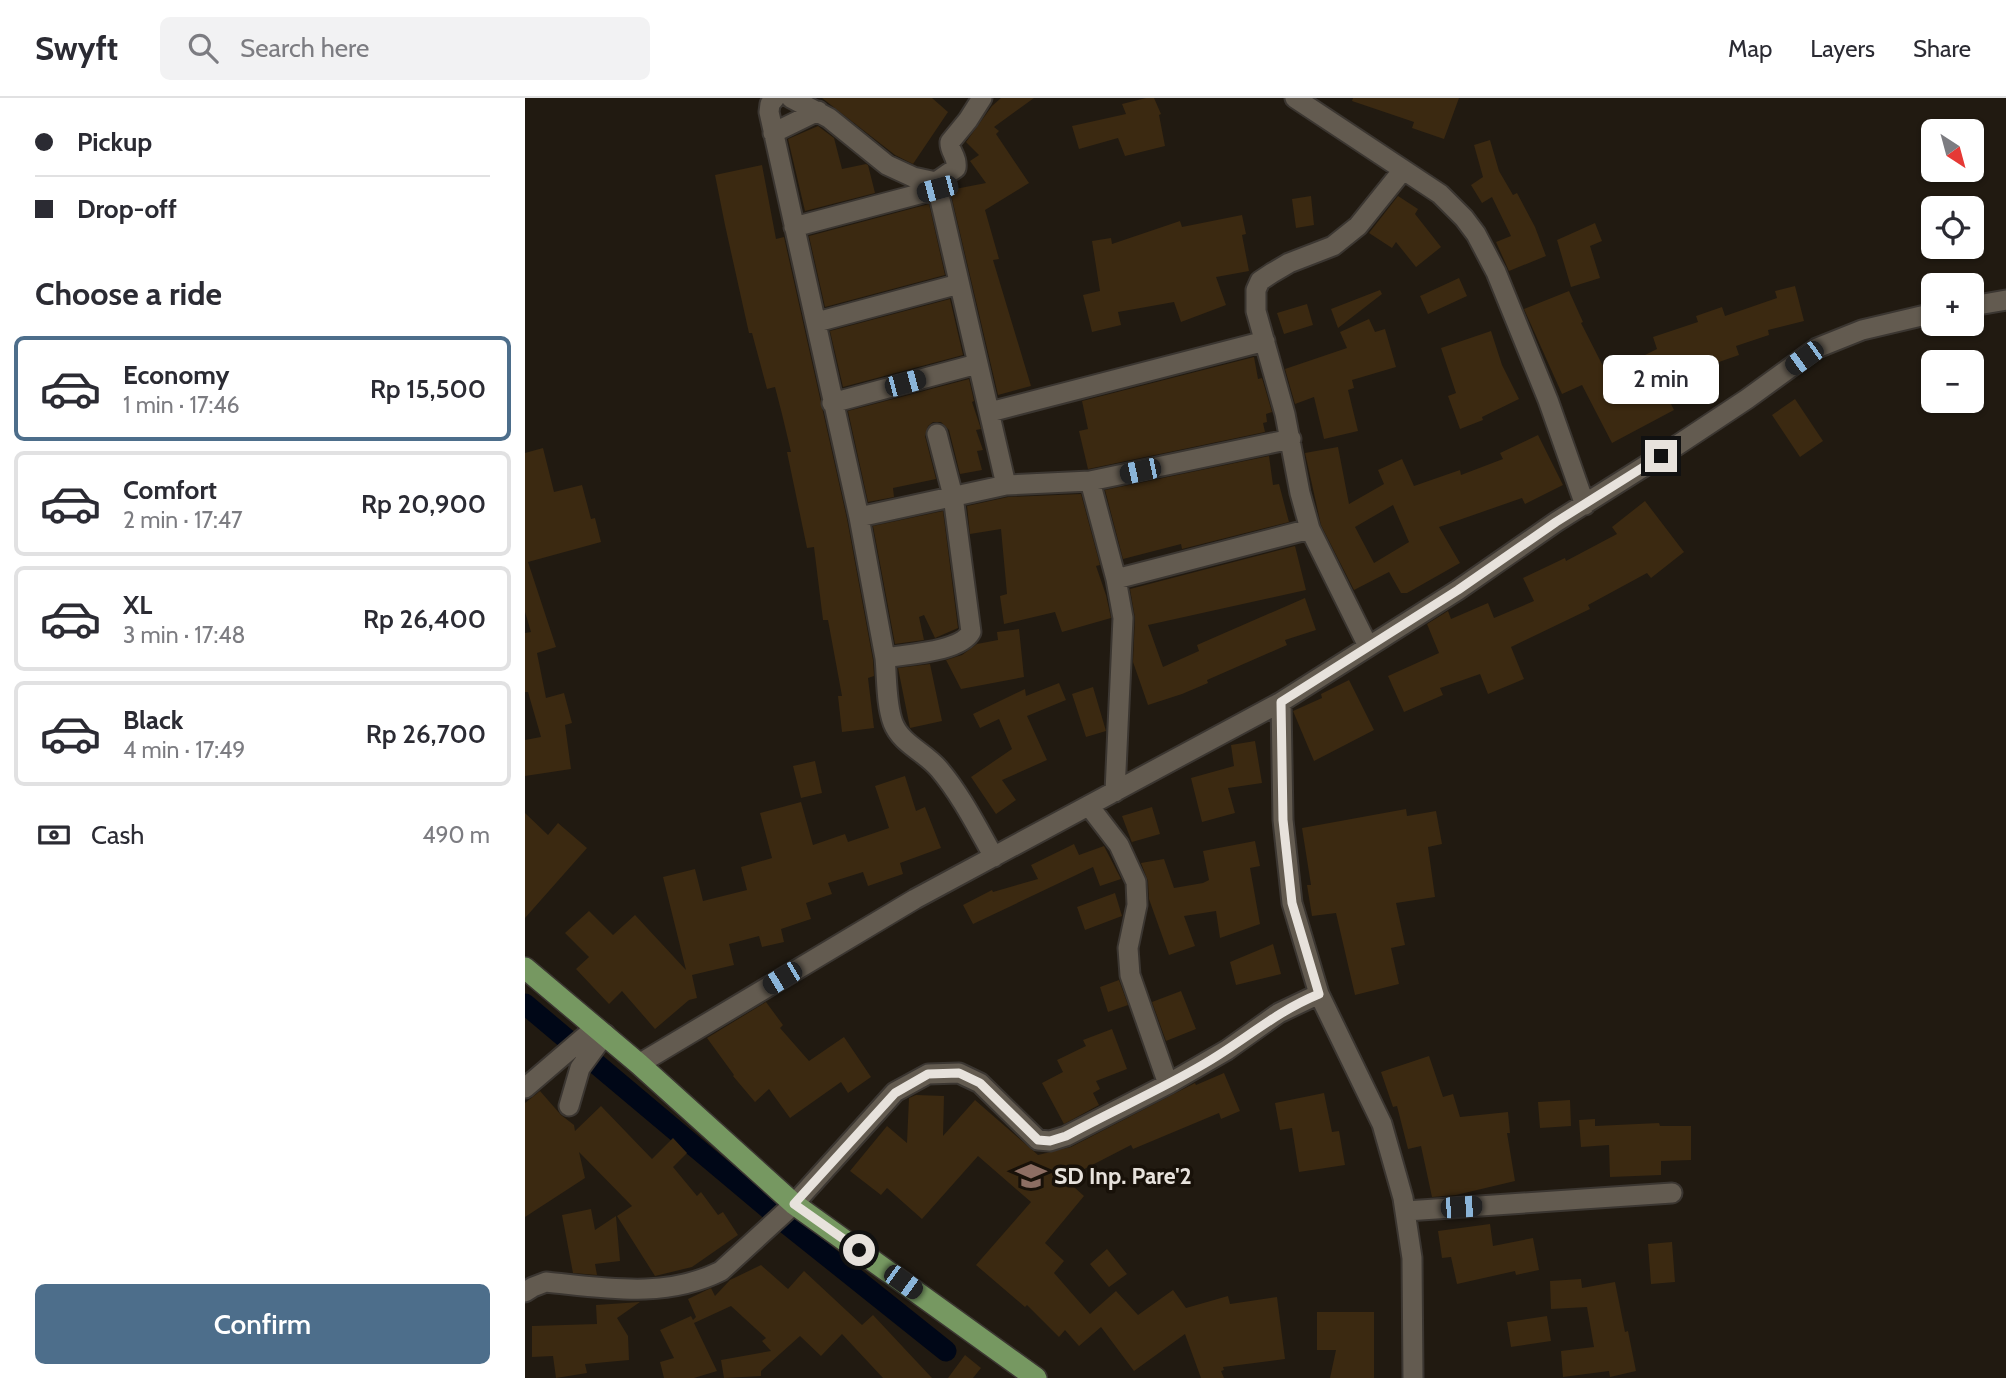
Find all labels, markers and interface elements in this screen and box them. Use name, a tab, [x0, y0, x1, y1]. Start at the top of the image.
search box	[160, 17, 650, 80]
text: Swyft	[35, 28, 118, 68]
icon: search	[184, 29, 222, 67]
text: Search here	[240, 32, 369, 64]
text: Map	[1728, 34, 1772, 63]
text: Layers	[1810, 34, 1875, 63]
text: Share	[1913, 34, 1971, 63]
north arrow	[1921, 119, 1985, 182]
map controls	[1921, 119, 1984, 413]
text: Pickup	[77, 126, 152, 158]
car	[914, 173, 961, 205]
text: Drop-off	[77, 193, 177, 225]
button: locate	[1921, 196, 1984, 259]
button: +	[1921, 273, 1984, 336]
text: Choose a ride	[35, 274, 222, 313]
car	[1781, 337, 1828, 379]
button: −	[1921, 350, 1984, 413]
callout: 2 min	[1603, 354, 1719, 404]
icon: car	[39, 357, 102, 420]
text: Economy	[123, 359, 229, 391]
text: 2 min	[1633, 365, 1689, 393]
car	[882, 367, 929, 399]
text: Rp 15,500	[370, 373, 486, 405]
text: 1 min · 17:46	[123, 391, 240, 419]
route end	[1645, 440, 1677, 472]
car	[1118, 456, 1163, 486]
icon: car	[39, 472, 102, 535]
text: Comfort	[123, 474, 217, 506]
text: Rp 20,900	[361, 488, 486, 520]
text: 2 min · 17:47	[123, 506, 243, 534]
icon: car	[39, 587, 102, 650]
text: XL	[123, 589, 152, 621]
text: Rp 26,400	[363, 603, 486, 635]
text: 3 min · 17:48	[123, 621, 245, 649]
icon: car	[39, 702, 102, 765]
text: Black	[123, 704, 183, 736]
text: Rp 26,700	[366, 718, 486, 750]
text: 4 min · 17:49	[123, 736, 245, 764]
icon: cash	[35, 816, 73, 854]
text: Cash	[91, 819, 144, 851]
text: 490 m	[422, 821, 490, 849]
car	[759, 958, 806, 998]
school or university icon: SD Inp. Pare'2	[1014, 1159, 1048, 1193]
place label: SD Inp. Pare'2	[1054, 1162, 1192, 1190]
car	[1440, 1195, 1483, 1219]
route start	[843, 1234, 875, 1266]
car	[880, 1261, 927, 1303]
button: Confirm	[35, 1284, 490, 1364]

